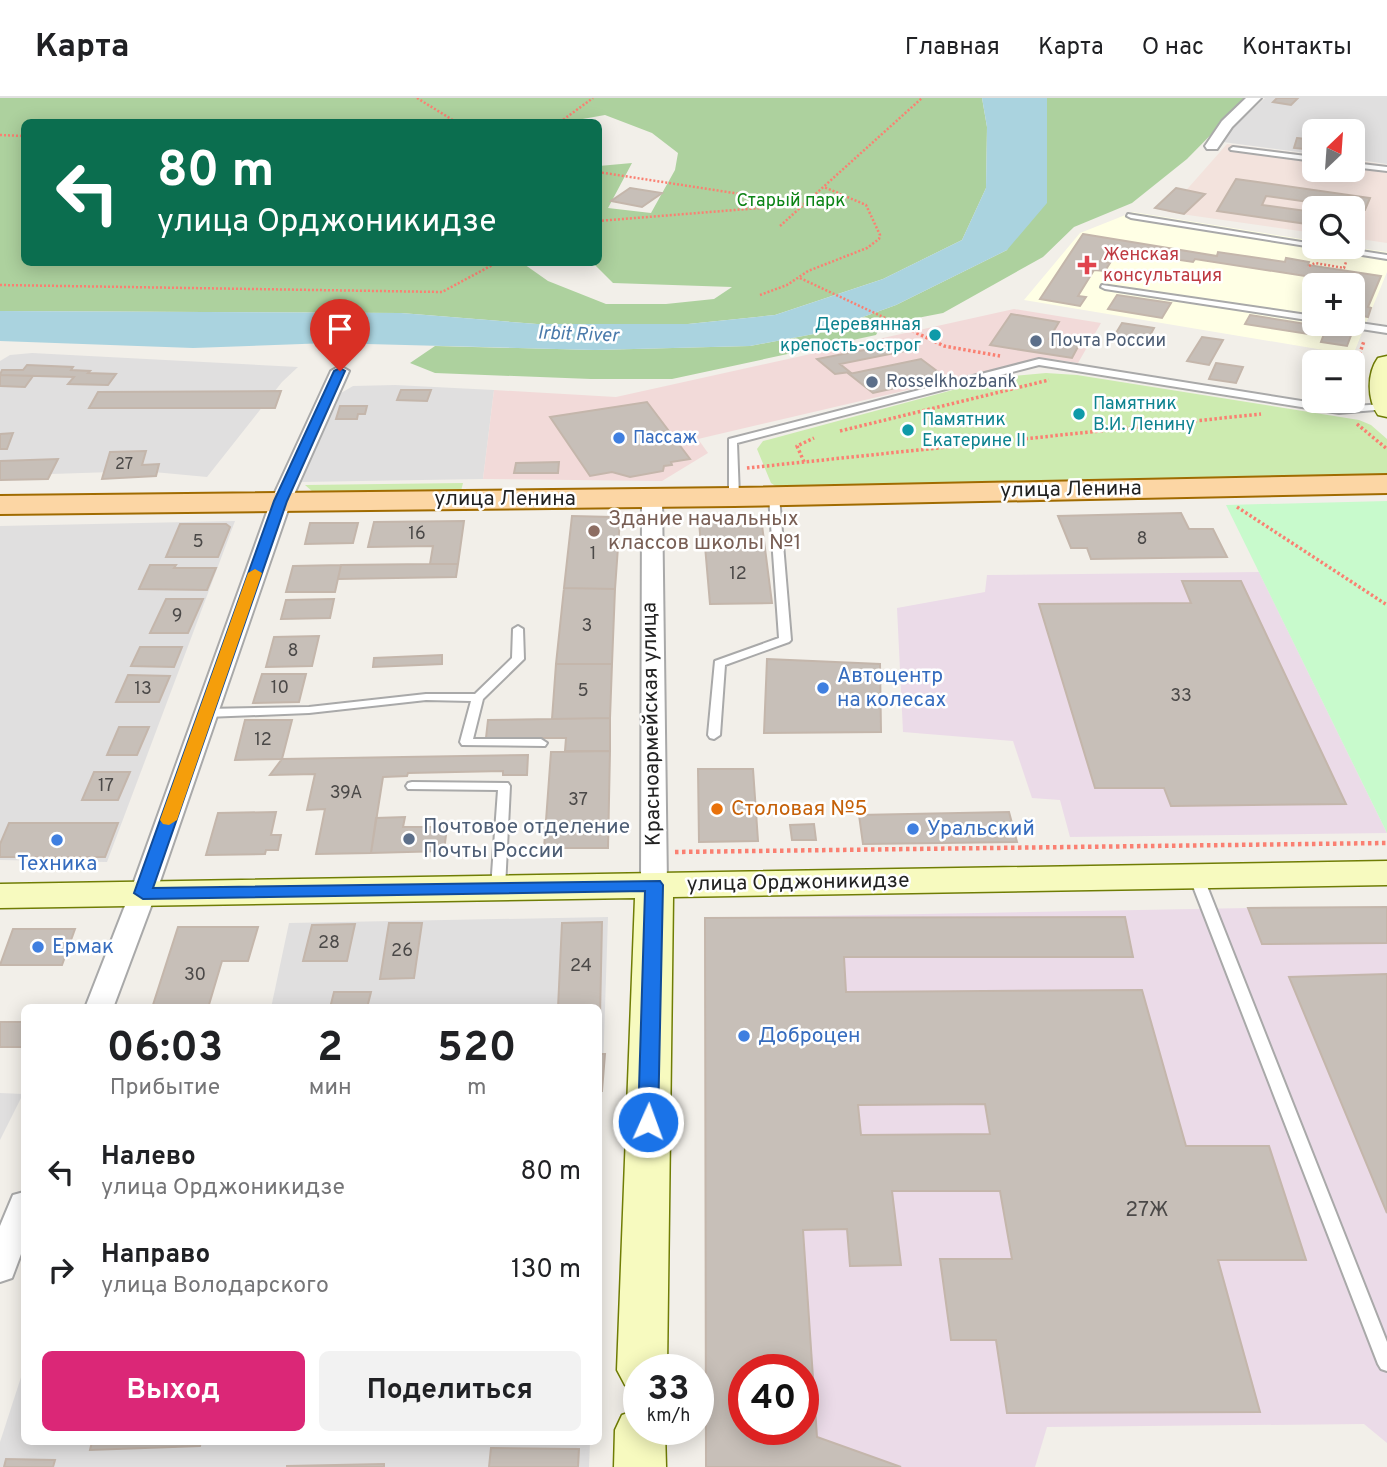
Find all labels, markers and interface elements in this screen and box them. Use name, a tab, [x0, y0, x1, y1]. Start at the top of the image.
text: Карта	[35, 27, 129, 69]
text: Главная	[905, 33, 1000, 63]
text: Карта	[1038, 33, 1104, 63]
text: О нас	[1142, 33, 1204, 63]
text: Контакты	[1242, 33, 1352, 63]
north arrow	[1302, 119, 1365, 182]
map controls	[1302, 119, 1365, 413]
text: 80 m	[157, 142, 274, 204]
icon: left	[42, 147, 133, 238]
park label: Старый парк	[736, 190, 846, 213]
button: search	[1302, 196, 1365, 259]
text: улица Орджоникидзе	[157, 203, 496, 243]
place label: Женская консультация	[1103, 244, 1222, 288]
marker: Женская консультация	[1077, 255, 1097, 275]
button: +	[1302, 273, 1365, 336]
pin	[310, 299, 370, 371]
icon: arrive	[321, 310, 359, 348]
place label: Деревянная крепость-острог	[780, 314, 921, 358]
water label: Irbit River	[537, 322, 621, 348]
marker: Деревянная крепость-острог	[927, 327, 943, 343]
place label: Почта России	[1050, 330, 1166, 353]
marker: Почта России	[1028, 333, 1044, 349]
button: −	[1302, 350, 1365, 413]
place label: Rosselkhozbank	[886, 371, 1017, 394]
marker: Rosselkhozbank	[864, 374, 880, 390]
place label: Памятник В.И. Ленину	[1093, 393, 1195, 437]
marker: Памятник В.И. Ленину	[1071, 406, 1087, 422]
place label: Памятник Екатерине II	[922, 409, 1026, 453]
marker: Памятник Екатерине II	[900, 422, 916, 438]
place label: Пассаж	[633, 427, 698, 450]
marker: Пассаж	[611, 430, 627, 446]
house number: 27	[115, 455, 133, 475]
street label: улица Ленина	[1000, 475, 1142, 505]
street label: улица Ленина	[434, 486, 576, 513]
place label: Здание начальных классов школы №1	[608, 506, 801, 557]
house number: 16	[408, 523, 426, 546]
marker: Здание начальных классов школы №1	[586, 523, 602, 539]
house number: 8	[1137, 528, 1148, 551]
house number: 5	[192, 531, 204, 554]
house number: 1	[590, 543, 596, 566]
house number: 12	[729, 563, 747, 586]
street label: Красноармейская улица	[636, 602, 668, 846]
house number: 9	[172, 605, 182, 628]
house number: 3	[582, 615, 592, 638]
house number: 8	[288, 640, 299, 663]
place label: Автоцентр на колесах	[837, 663, 946, 714]
house number: 10	[271, 677, 289, 700]
house number: 13	[134, 678, 152, 701]
house number: 5	[577, 680, 589, 703]
marker: Автоцентр на колесах	[815, 680, 831, 696]
house number: 33	[1170, 685, 1192, 708]
house number: 12	[254, 729, 272, 752]
house number: 17	[98, 775, 114, 798]
house number: 39А	[330, 782, 362, 805]
house number: 37	[568, 789, 588, 812]
place label: Столовая №5	[731, 796, 868, 823]
marker: Столовая №5	[709, 801, 725, 817]
place label: Почтовое отделение Почты России	[423, 814, 630, 865]
place label: Уральский	[927, 816, 1035, 843]
marker: Уральский	[905, 821, 921, 837]
marker: Почтовое отделение Почты России	[401, 831, 417, 847]
marker: Техника	[49, 832, 65, 848]
place label: Техника	[17, 851, 97, 878]
street label: улица Орджоникидзе	[686, 868, 910, 898]
house number: 28	[318, 932, 340, 955]
place label: Ермак	[52, 934, 114, 961]
marker: Ермак	[30, 939, 46, 955]
house number: 26	[391, 940, 413, 963]
house number: 24	[570, 955, 592, 978]
house number: 30	[184, 964, 206, 987]
text: 06:03	[107, 1023, 223, 1076]
text: 2	[317, 1023, 343, 1076]
text: 520	[437, 1023, 516, 1076]
place label: Доброцен	[758, 1023, 861, 1050]
marker: Доброцен	[736, 1028, 752, 1044]
text: Прибытие	[110, 1074, 220, 1103]
text: мин	[309, 1074, 352, 1103]
text: m	[467, 1074, 487, 1103]
position arrow	[611, 1085, 685, 1159]
text: Налево	[101, 1141, 196, 1174]
icon: left	[42, 1153, 80, 1191]
text: 80 m	[521, 1156, 581, 1189]
text: улица Орджоникидзе	[101, 1174, 345, 1203]
house number: 27Ж	[1125, 1197, 1169, 1224]
text: Направо	[101, 1239, 210, 1272]
icon: right	[42, 1251, 80, 1289]
text: 130 m	[511, 1254, 581, 1287]
text: улица Володарского	[101, 1272, 329, 1301]
button: Выход	[42, 1351, 305, 1431]
button: Поделиться	[319, 1351, 581, 1431]
speed limit sign: 40	[728, 1354, 819, 1445]
text: 33	[648, 1368, 689, 1412]
text: km/h	[647, 1405, 690, 1428]

